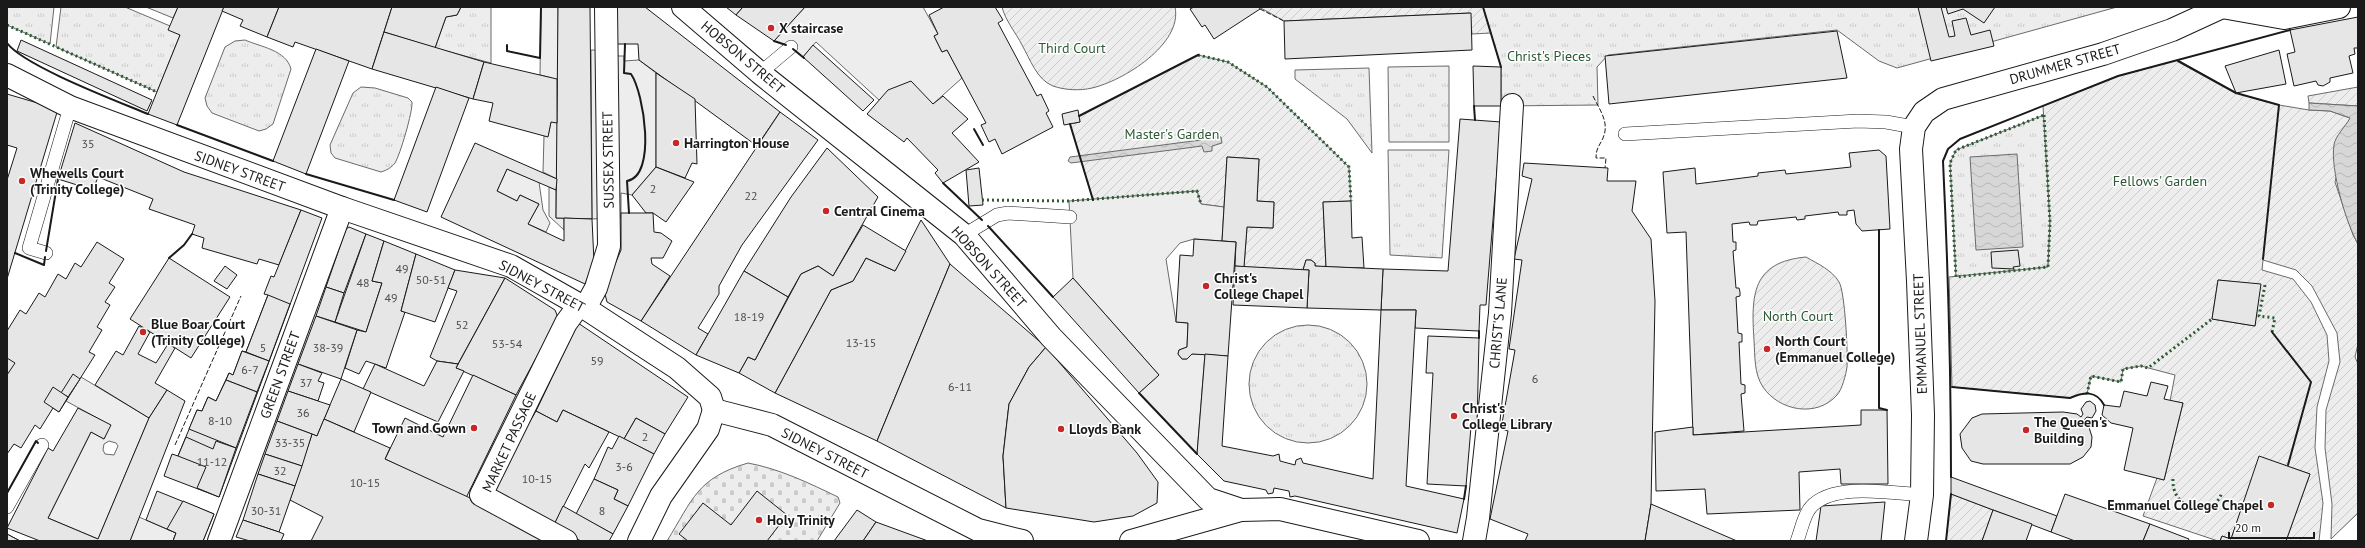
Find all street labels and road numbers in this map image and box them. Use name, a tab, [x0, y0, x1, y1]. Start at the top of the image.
street label: HOBSON STREET	[698, 17, 789, 97]
street label: DRUMMER STREET	[2007, 39, 2123, 88]
street label: SUSSEX STREET	[598, 111, 618, 209]
street label: SIDNEY STREET	[192, 146, 288, 196]
street label: HOBSON STREET	[948, 222, 1031, 312]
street label: SIDNEY STREET	[496, 256, 588, 316]
street label: EMMANUEL STREET	[1909, 273, 1931, 395]
street label: CHRIST'S LANE	[1485, 277, 1511, 369]
street label: GREEN STREET	[256, 329, 304, 421]
street label: MARKET PASSAGE	[478, 389, 540, 495]
street label: SIDNEY STREET	[779, 423, 872, 483]

